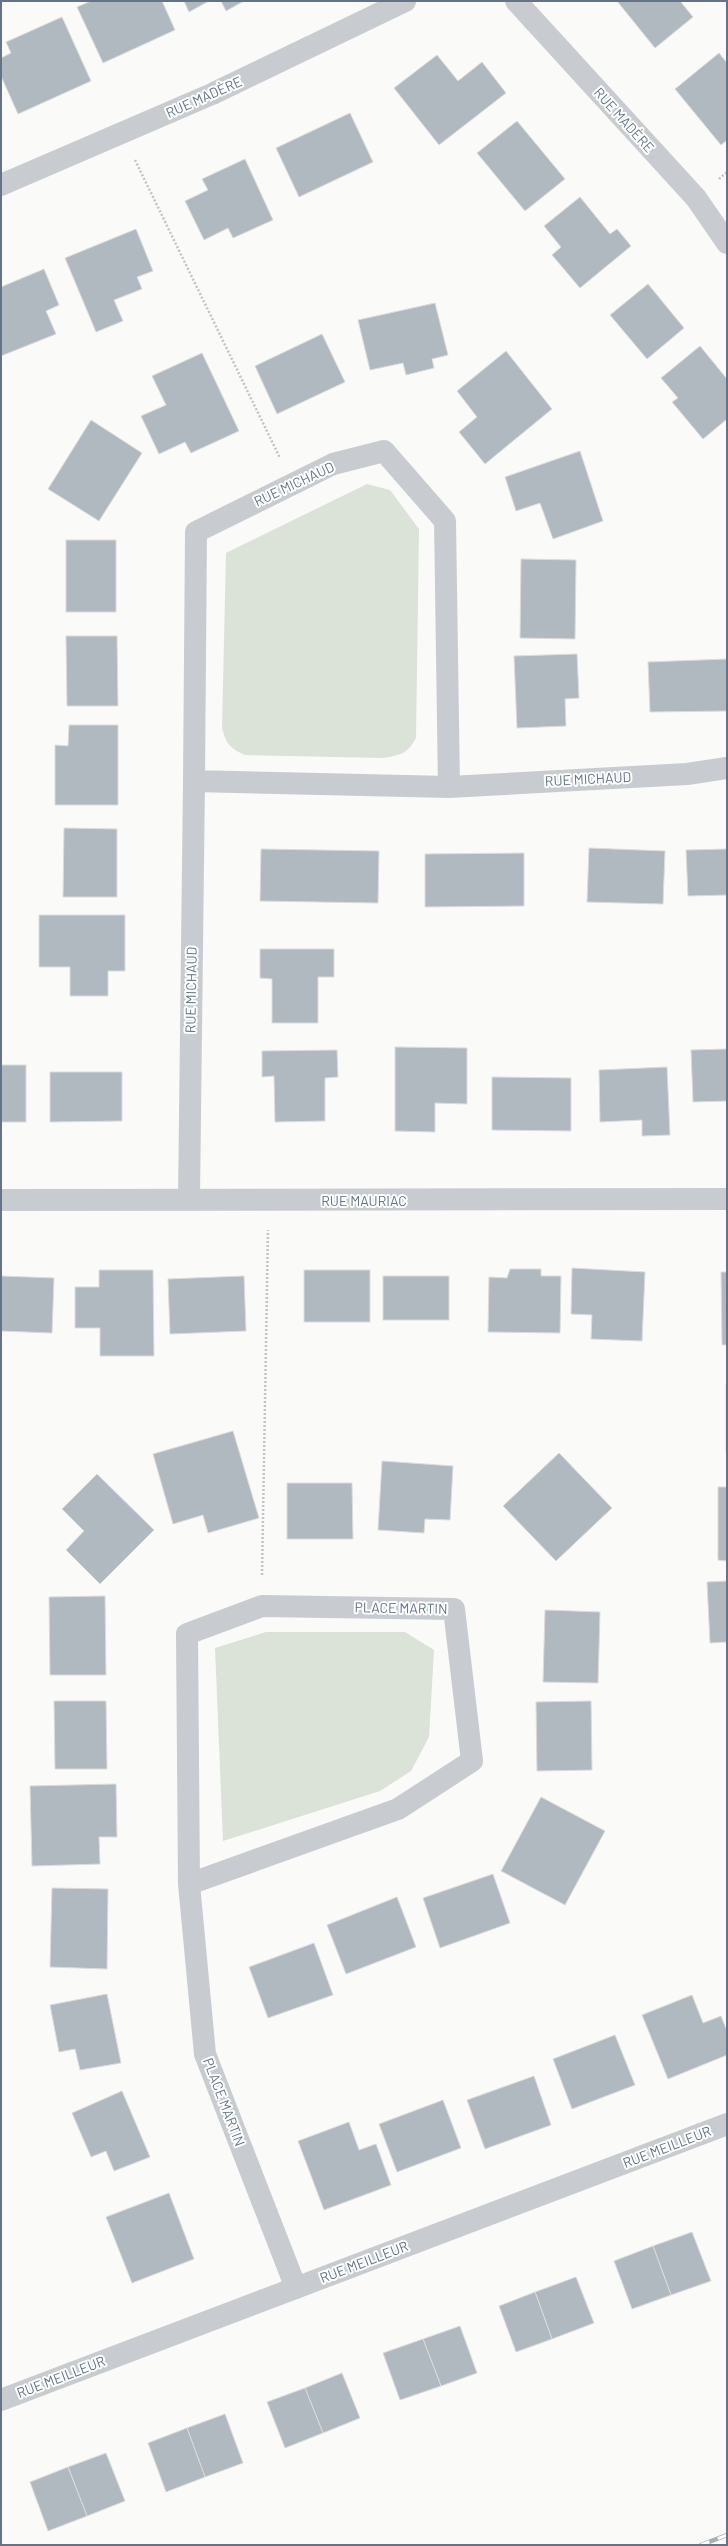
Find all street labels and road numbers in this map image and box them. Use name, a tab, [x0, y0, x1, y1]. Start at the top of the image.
street label: RUE MADÈRE	[163, 72, 245, 121]
street label: RUE MADÈRE	[591, 84, 658, 156]
street label: RUE MICHAUD	[251, 458, 337, 510]
street label: RUE MICHAUD	[544, 768, 632, 789]
street label: RUE MICHAUD	[181, 947, 200, 1033]
street label: RUE MAURIAC	[321, 1192, 407, 1209]
street label: PLACE MARTIN	[354, 1598, 448, 1617]
street label: PLACE MARTIN	[200, 2055, 249, 2148]
street label: RUE MEILLEUR	[620, 2122, 713, 2171]
street label: RUE MEILLEUR	[317, 2237, 410, 2286]
street label: RUE MEILLEUR	[14, 2352, 107, 2401]

